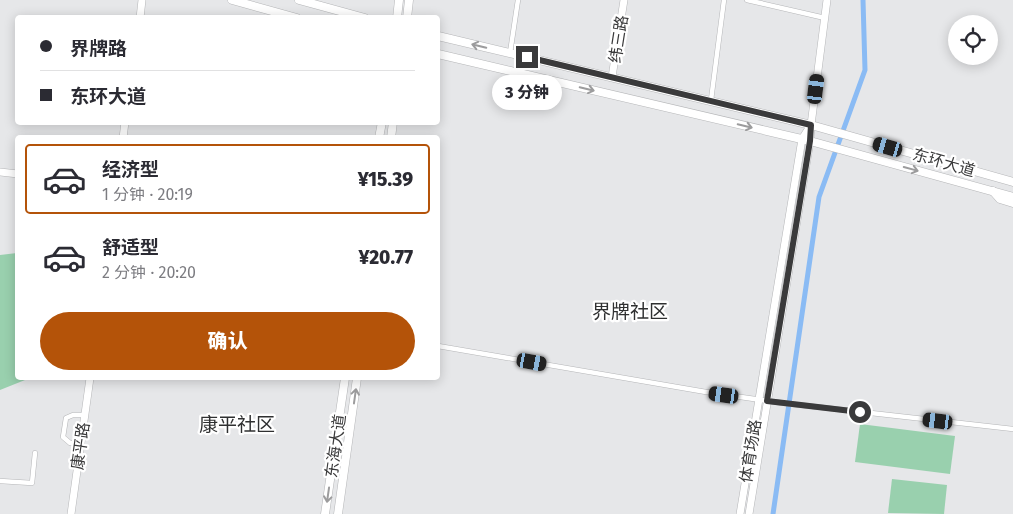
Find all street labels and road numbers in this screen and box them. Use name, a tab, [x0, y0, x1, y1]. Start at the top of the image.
street label: 纬三路	[605, 14, 632, 64]
street label: 东环大道	[910, 145, 977, 180]
street label: 东海大道	[322, 413, 349, 479]
street label: 体育场路	[736, 418, 765, 484]
street label: 康平路	[68, 421, 93, 471]

